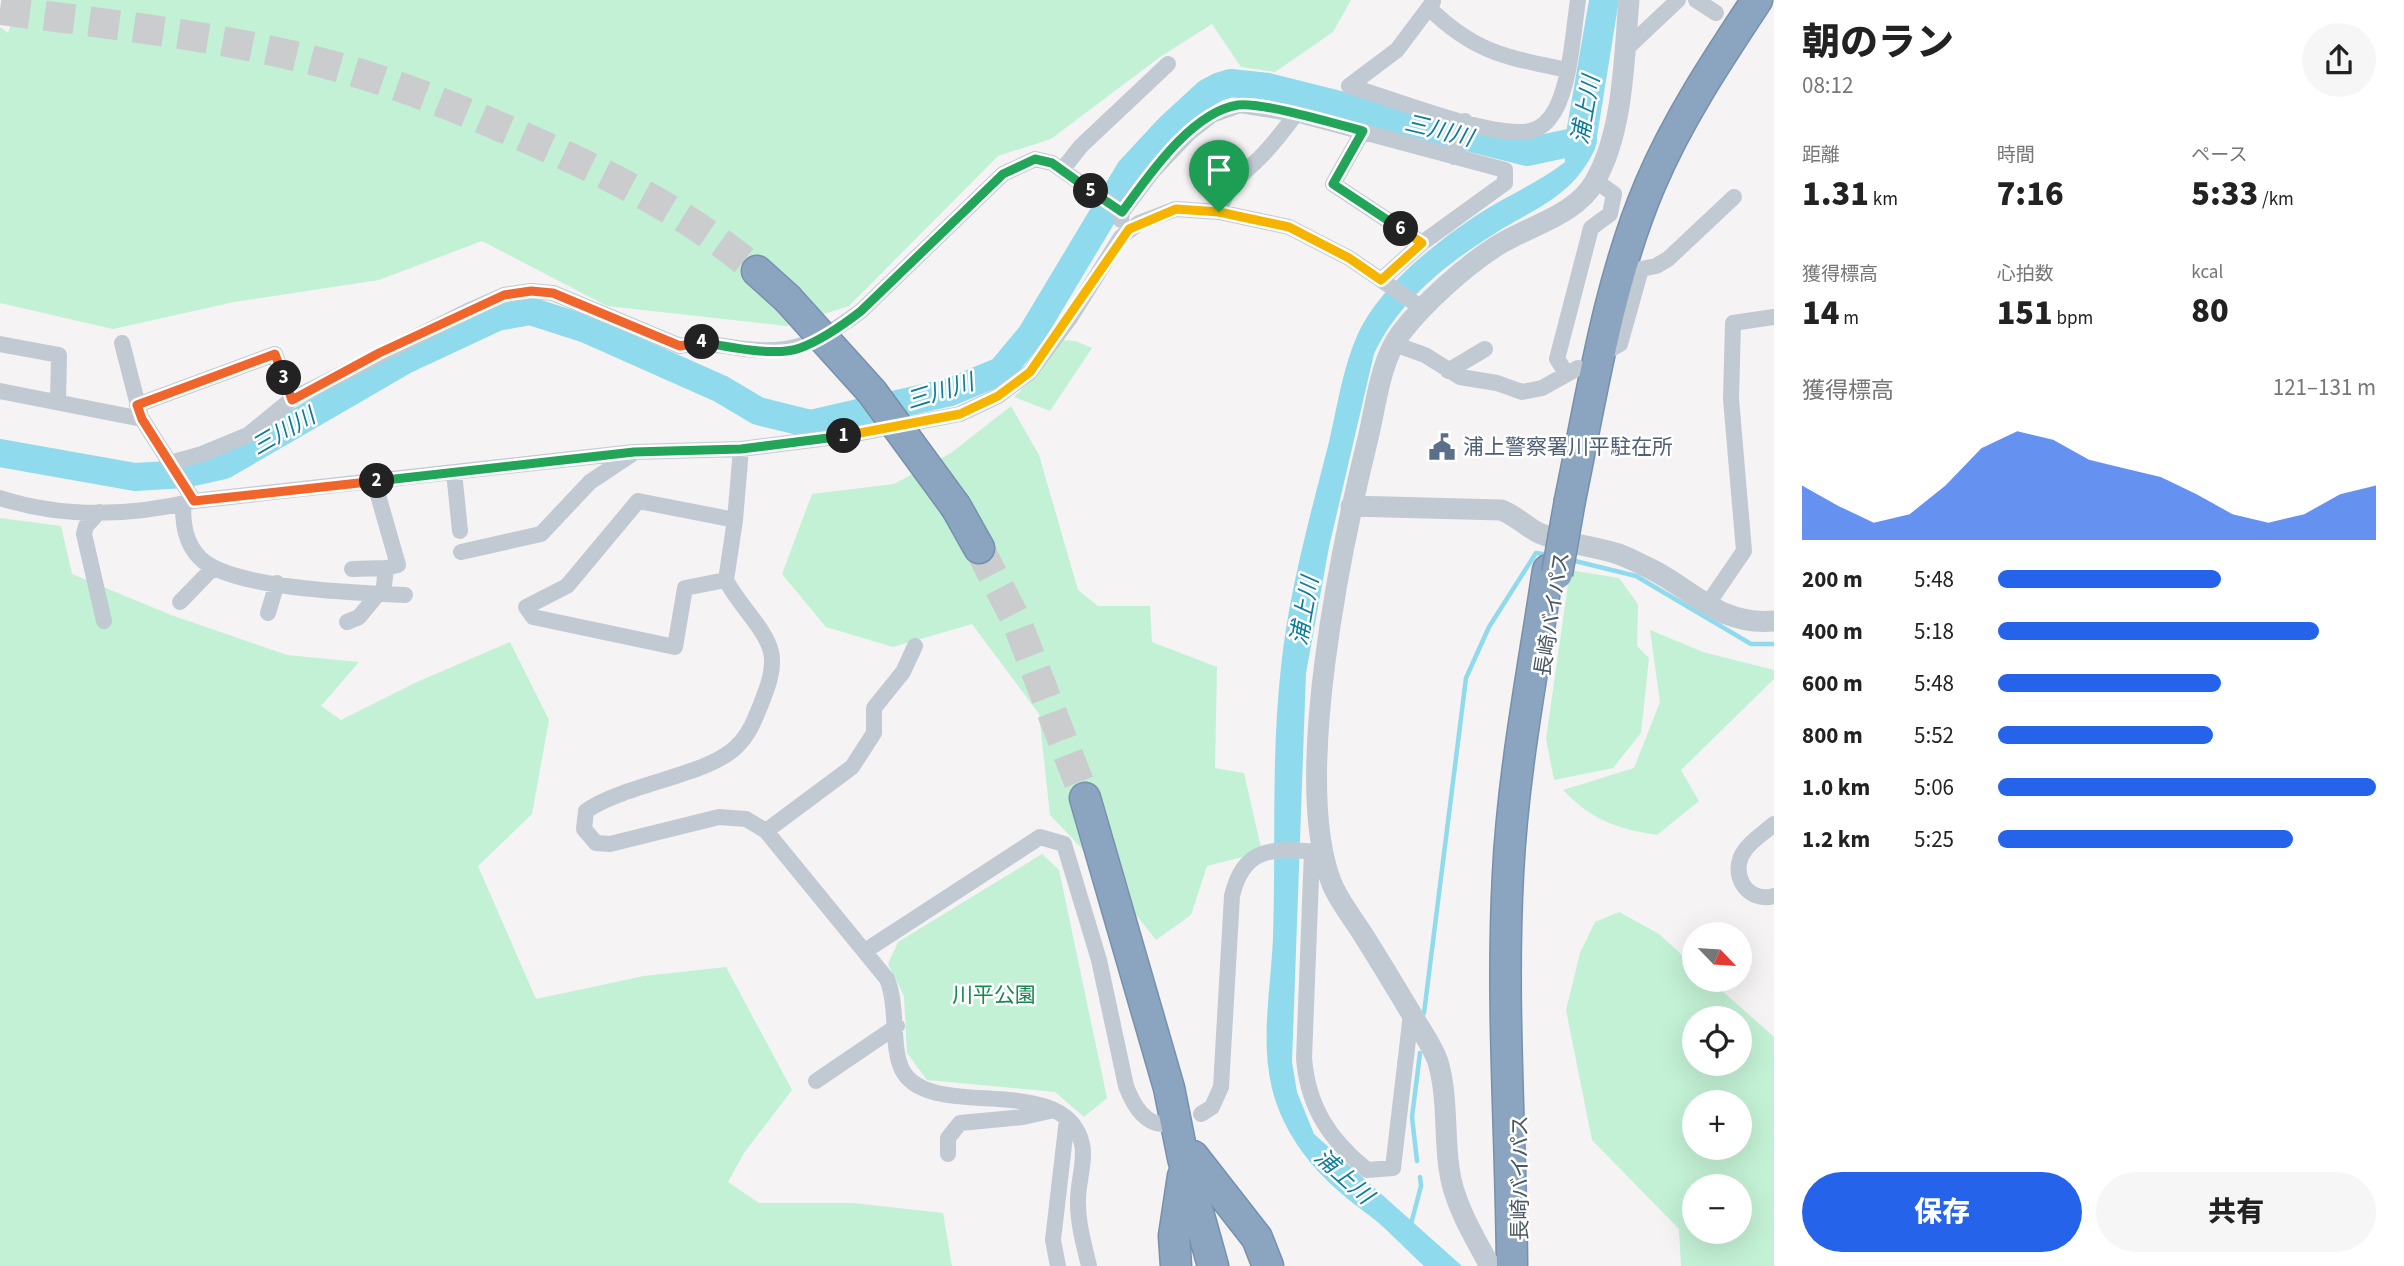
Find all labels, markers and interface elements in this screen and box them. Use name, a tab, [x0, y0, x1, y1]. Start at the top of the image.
text: 朝のラン	[1802, 16, 1954, 70]
button: share	[2302, 23, 2376, 97]
text: 08:12	[1802, 69, 1853, 102]
water label: 浦上川	[1563, 70, 1608, 147]
water label: 三川川	[1401, 106, 1479, 156]
pin	[1189, 140, 1249, 212]
text: 距離	[1802, 142, 1840, 169]
text: 時間	[1997, 142, 2035, 169]
text: ペース	[2191, 142, 2247, 169]
icon: arrive	[1200, 151, 1238, 189]
text: 1.31	[1802, 169, 1869, 219]
text: 7:16	[1997, 169, 2064, 219]
text: 5:33	[2191, 169, 2258, 219]
pin: 5	[1074, 174, 1108, 208]
text: 5	[1085, 177, 1096, 204]
text: km	[1869, 186, 1898, 213]
text: /km	[2258, 186, 2294, 213]
pin: 6	[1384, 212, 1418, 246]
text: 6	[1395, 215, 1406, 242]
text: kcal	[2191, 259, 2223, 286]
text: 獲得標高	[1802, 261, 1878, 288]
text: 心拍数	[1997, 261, 2054, 288]
text: 80	[2191, 286, 2229, 336]
text: 14	[1802, 288, 1839, 338]
text: 151	[1997, 288, 2053, 338]
text: m	[1839, 305, 1859, 332]
text: bpm	[2053, 305, 2093, 332]
pin: 4	[684, 324, 720, 360]
text: 4	[696, 328, 707, 355]
pin: 3	[266, 360, 302, 396]
text: 3	[278, 364, 289, 391]
water label: 三川川	[902, 365, 981, 417]
text: 121–131 m	[2273, 371, 2376, 404]
text: 獲得標高	[1802, 374, 1894, 407]
water label: 三川川	[245, 398, 324, 463]
pin: 1	[826, 418, 862, 453]
text: 1	[838, 422, 849, 449]
public building icon: 浦上警察署川平駐在所	[1427, 432, 1457, 462]
place label: 浦上警察署川平駐在所	[1463, 432, 1673, 462]
pin: 2	[360, 463, 394, 498]
text: 2	[371, 467, 382, 494]
street label: 長崎バイパス	[1527, 550, 1577, 678]
text: 200 m	[1802, 563, 1863, 596]
text: 5:48	[1914, 563, 1954, 596]
water label: 浦上川	[1282, 571, 1327, 648]
text: 400 m	[1802, 615, 1863, 648]
text: 5:18	[1914, 615, 1954, 648]
text: 600 m	[1802, 667, 1863, 700]
text: 5:48	[1914, 667, 1954, 700]
text: 800 m	[1802, 719, 1863, 752]
text: 5:52	[1914, 719, 1954, 752]
text: 1.0 km	[1802, 771, 1870, 804]
text: 5:06	[1914, 771, 1954, 804]
text: 1.2 km	[1802, 823, 1870, 856]
text: 5:25	[1914, 823, 1954, 856]
north arrow	[1682, 922, 1752, 992]
map controls	[1682, 922, 1752, 1244]
park label: 川平公園	[952, 980, 1036, 1010]
button: locate	[1682, 1006, 1752, 1076]
button: +	[1682, 1090, 1752, 1160]
street label: 長崎バイパス	[1505, 1115, 1535, 1241]
water label: 浦上川	[1307, 1141, 1383, 1214]
button: 保存	[1802, 1172, 2082, 1252]
button: 共有	[2096, 1172, 2376, 1252]
button: −	[1682, 1174, 1752, 1244]

